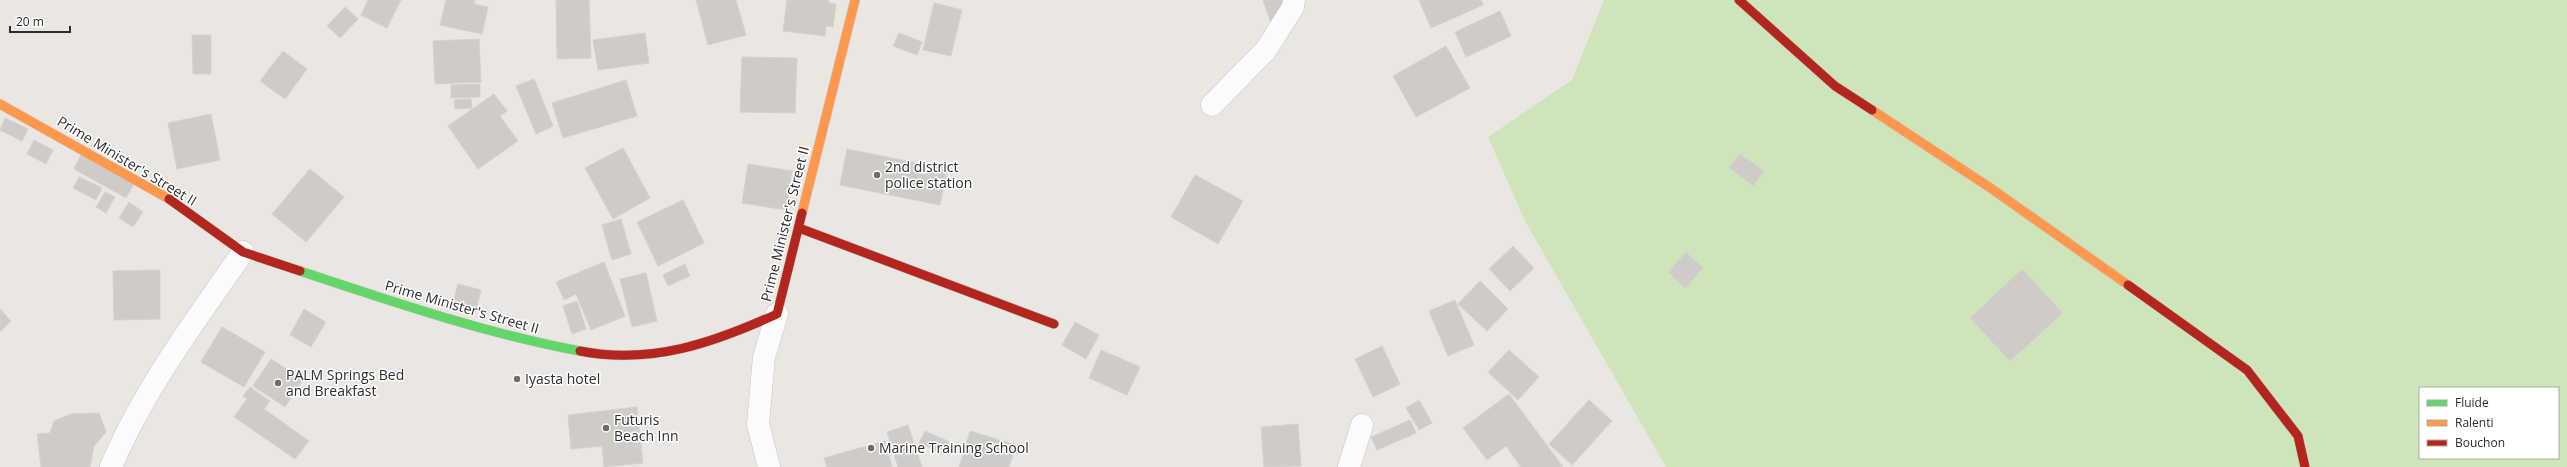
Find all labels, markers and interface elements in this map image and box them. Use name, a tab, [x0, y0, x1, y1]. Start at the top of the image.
scale bar	[10, 8, 70, 34]
text: 20 m	[16, 13, 44, 30]
street label: Prime Minister's Street II	[54, 111, 201, 210]
street label: Prime Minister's Street II	[756, 144, 813, 304]
place label: 2nd district police station	[885, 157, 972, 192]
marker: 2nd district police station	[872, 170, 882, 180]
street label: Prime Minister's Street II	[383, 275, 541, 338]
place label: PALM Springs Bed and Breakfast	[286, 365, 404, 400]
place label: Iyasta hotel	[525, 369, 600, 388]
marker: Iyasta hotel	[512, 374, 522, 384]
marker: PALM Springs Bed and Breakfast	[273, 378, 283, 388]
legend	[2419, 387, 2559, 459]
text: Fluide	[2455, 394, 2489, 411]
place label: Futuris Beach Inn	[614, 410, 679, 445]
text: Ralenti	[2455, 414, 2494, 431]
marker: Futuris Beach Inn	[601, 423, 611, 433]
text: Bouchon	[2455, 434, 2505, 451]
place label: Marine Training School	[879, 438, 1029, 457]
marker: Marine Training School	[866, 443, 876, 453]

